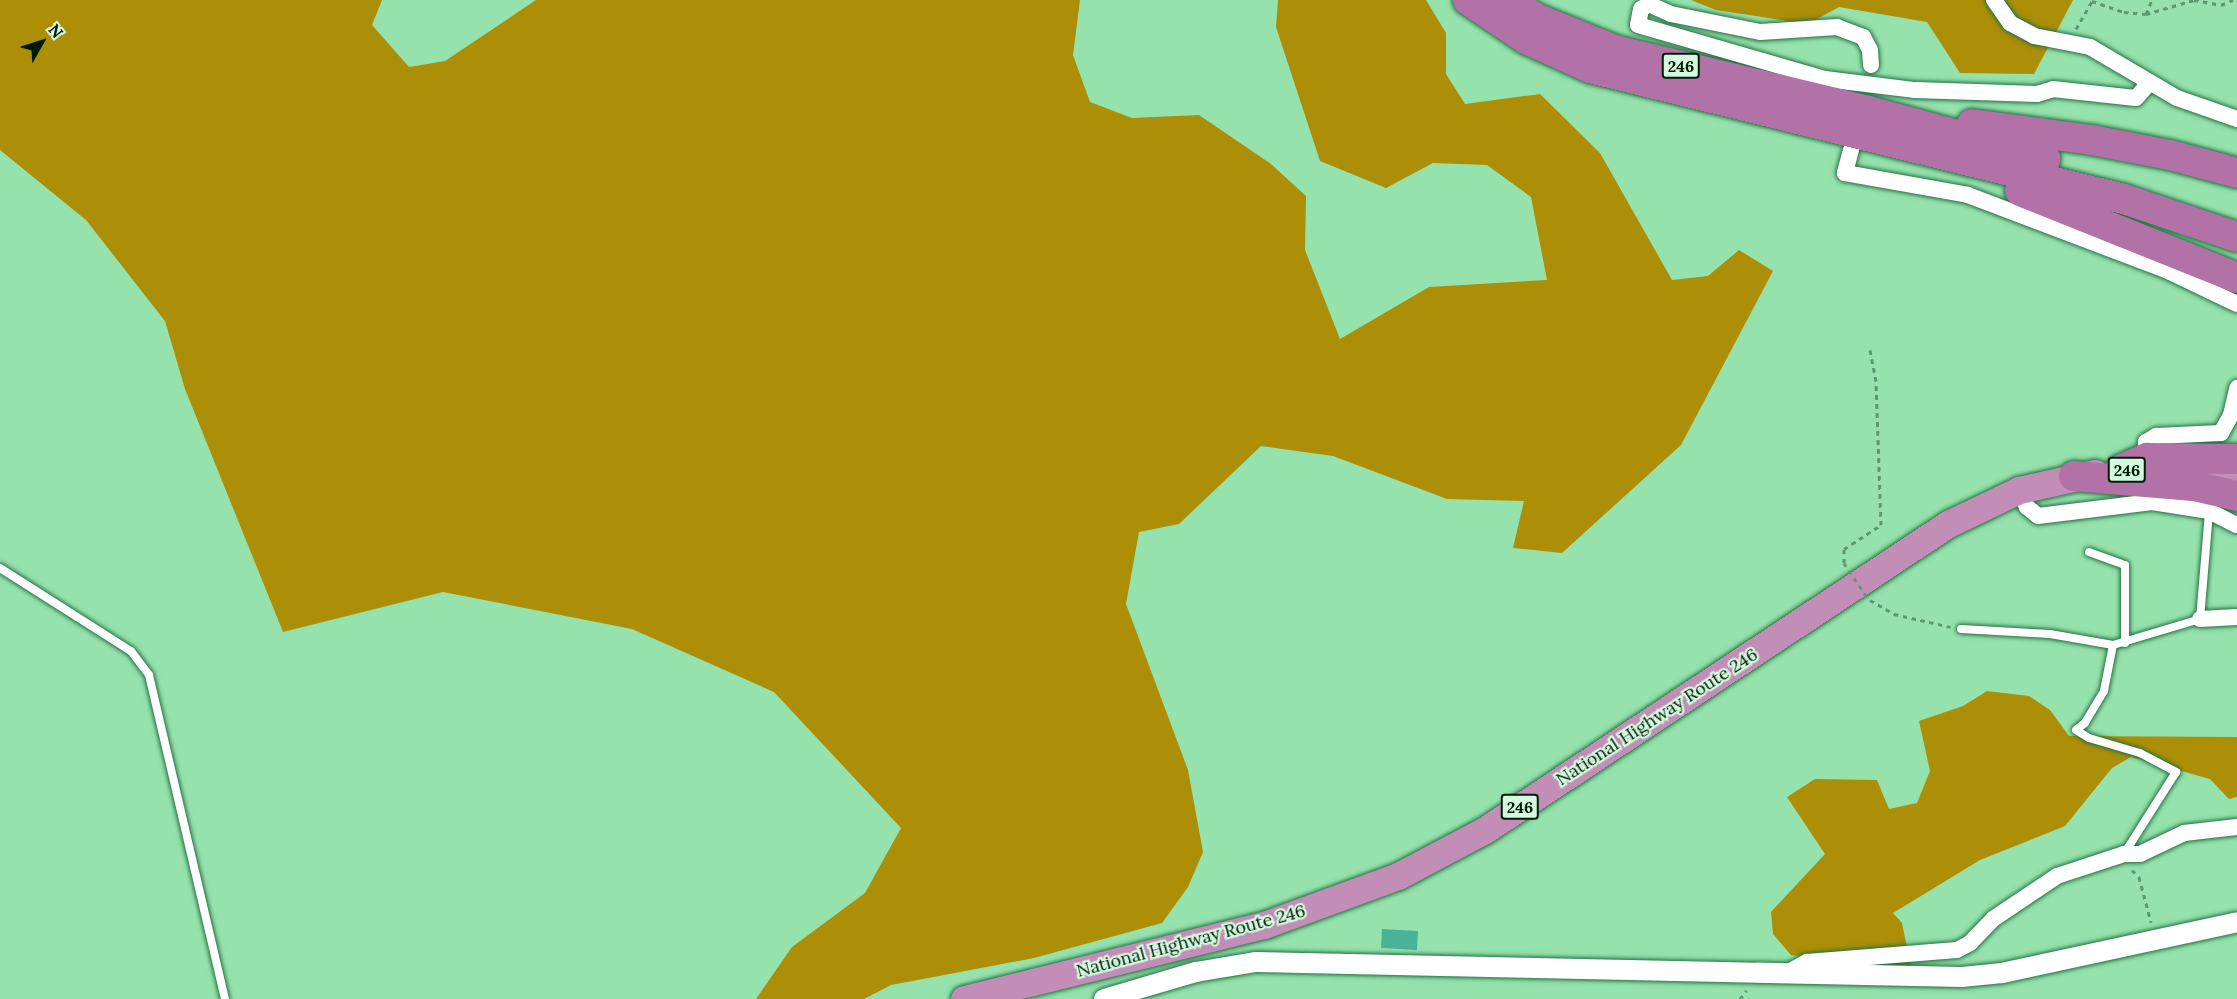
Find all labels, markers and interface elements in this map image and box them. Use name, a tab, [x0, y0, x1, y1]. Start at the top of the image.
north arrow	[12, 12, 72, 72]
text: N	[44, 20, 68, 42]
road number: 246	[1662, 53, 1700, 79]
road number: 246	[2108, 457, 2146, 483]
street label: National Highway Route 246	[1552, 644, 1762, 790]
road number: 246	[1500, 794, 1540, 820]
street label: National Highway Route 246	[1074, 900, 1308, 982]

